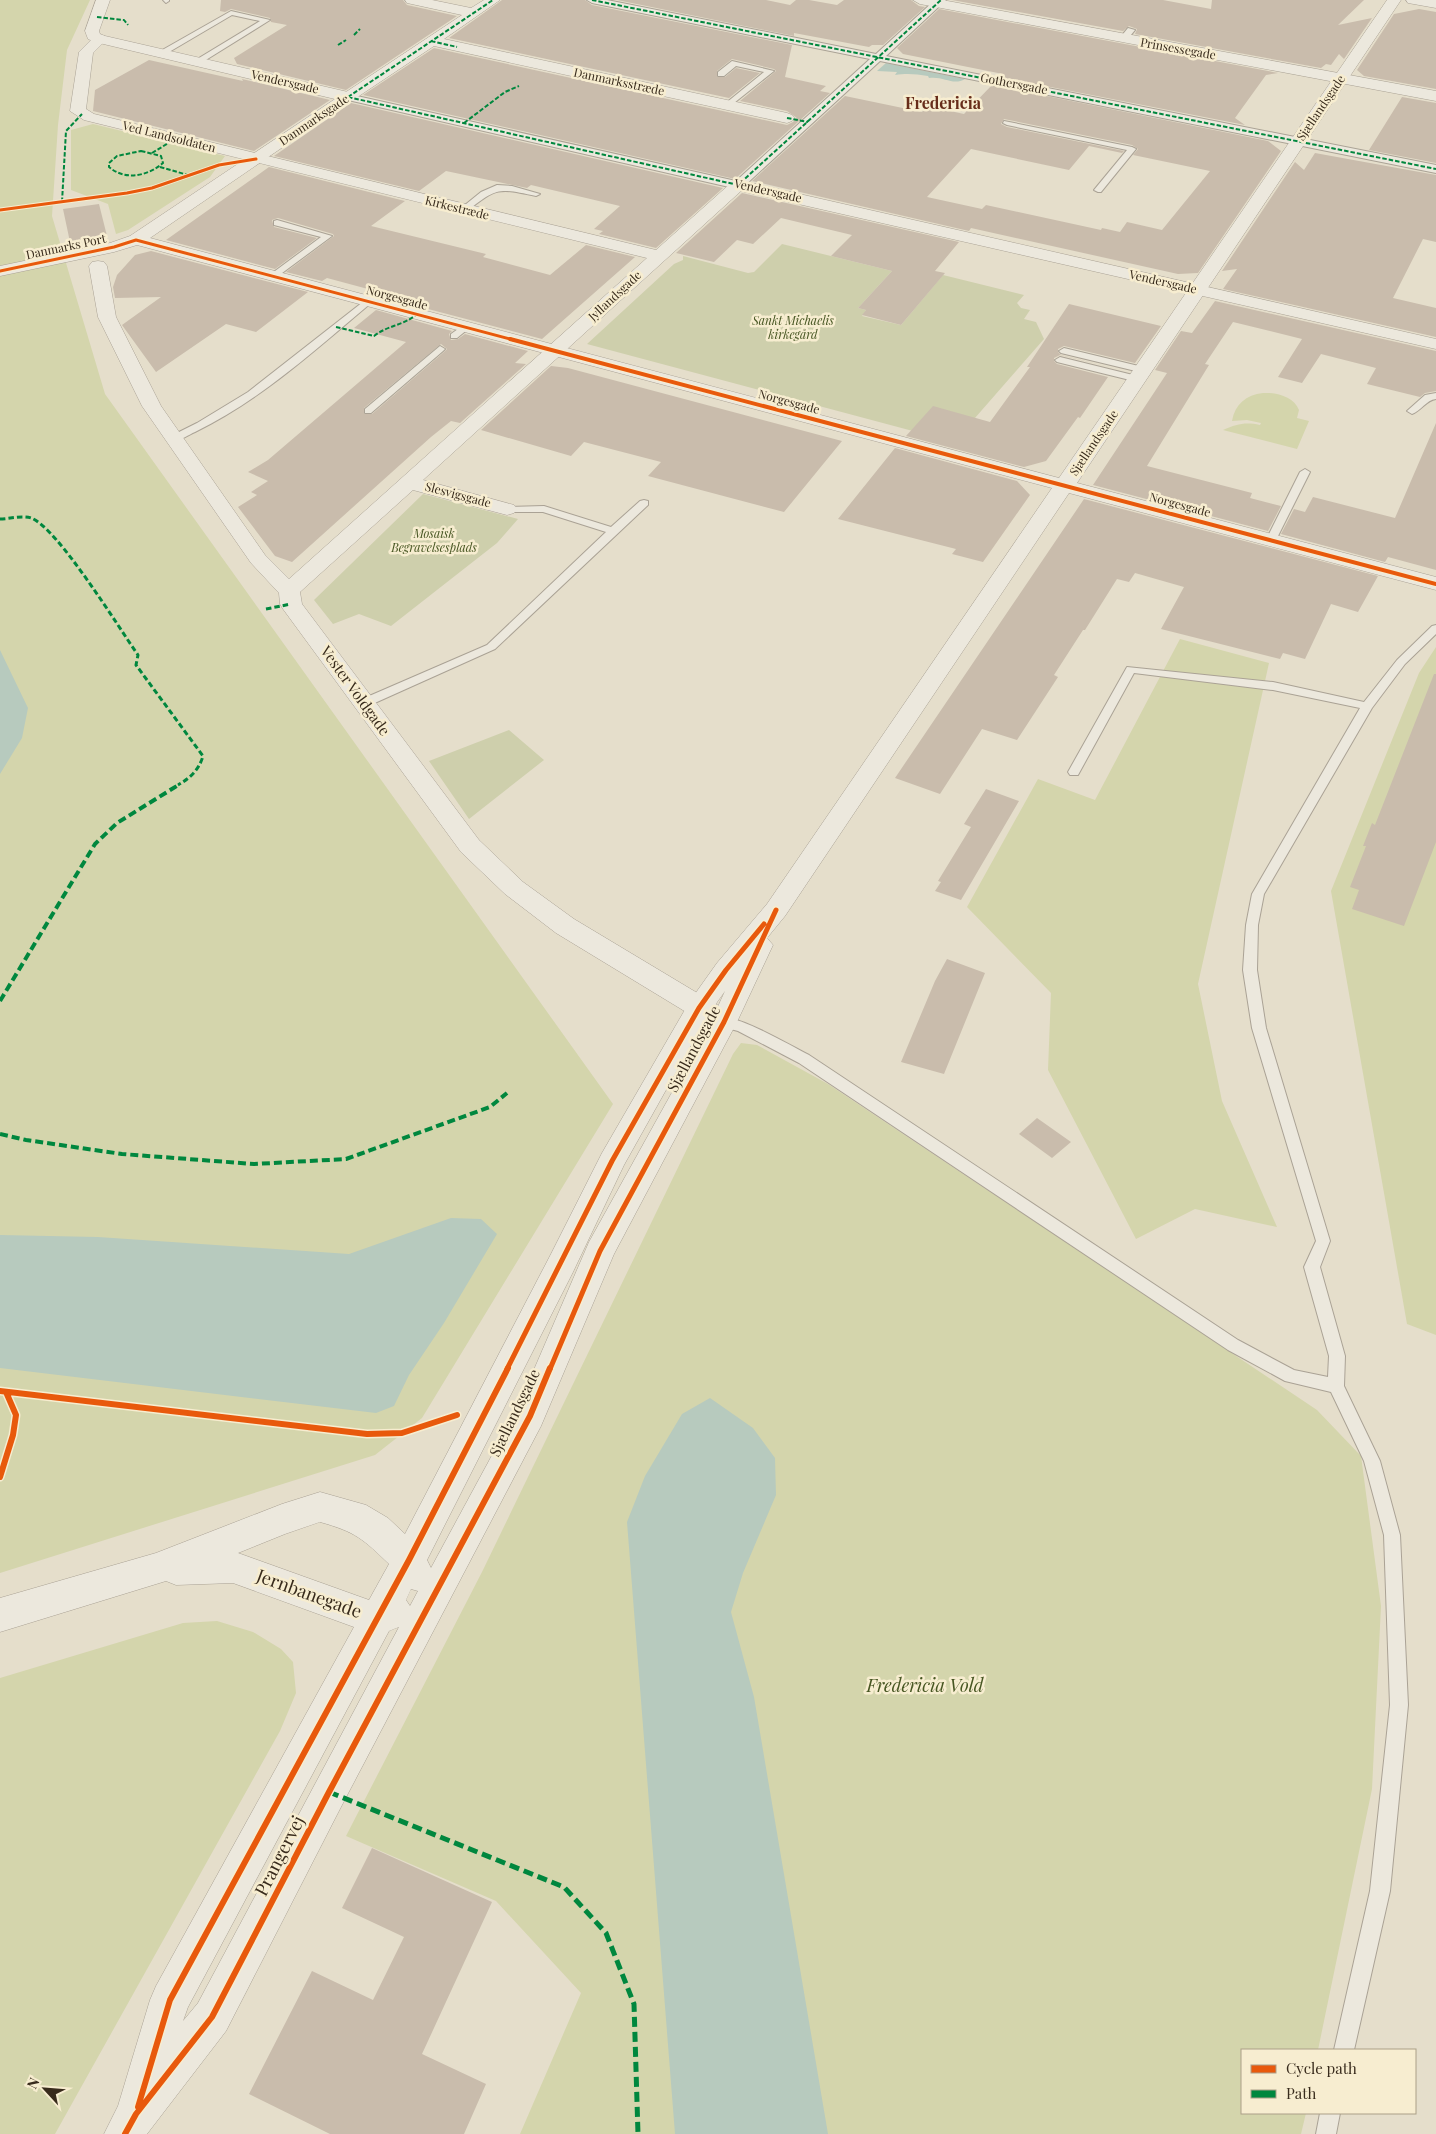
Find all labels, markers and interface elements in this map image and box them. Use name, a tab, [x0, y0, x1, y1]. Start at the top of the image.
street label: Prinsessegade	[1139, 33, 1217, 63]
street label: Danmarksstræde	[572, 64, 666, 98]
street label: Vendersgade	[249, 65, 321, 97]
street label: Gothersgade	[979, 69, 1049, 97]
street label: Sjællandsgade	[1292, 71, 1348, 144]
street label: Danmarksgade	[276, 90, 351, 148]
district label: Fredericia	[905, 92, 982, 113]
street label: Ved Landsoldaten	[120, 116, 218, 155]
street label: Vendersgade	[732, 174, 804, 206]
street label: Kirkestræde	[423, 191, 491, 223]
street label: Danmarks Port	[24, 230, 108, 262]
street label: Vendersgade	[1127, 265, 1199, 297]
street label: Jyllandsgade	[584, 267, 644, 325]
street label: Norgesgade	[365, 281, 430, 313]
park label: Sankt Michaelis kirkegård	[751, 312, 834, 342]
street label: Norgesgade	[757, 385, 822, 417]
street label: Sjællandsgade	[1065, 406, 1121, 479]
street label: Slesvigsgade	[424, 478, 493, 510]
street label: Norgesgade	[1148, 488, 1213, 520]
park label: Mosaisk Begravelsesplads	[390, 525, 477, 555]
street label: Vester Voldgade	[316, 641, 395, 739]
street label: Sjællandsgade	[662, 1002, 724, 1095]
street label: Sjællandsgade	[484, 1365, 544, 1460]
street label: Jernbanegade	[253, 1563, 365, 1623]
park label: Fredericia Vold	[866, 1673, 985, 1697]
street label: Prangervej	[249, 1811, 310, 1900]
legend	[1241, 2049, 1416, 2114]
text: Cycle path	[1286, 2058, 1357, 2078]
north arrow	[20, 2064, 70, 2114]
text: N	[22, 2074, 44, 2092]
text: Path	[1286, 2083, 1316, 2103]

